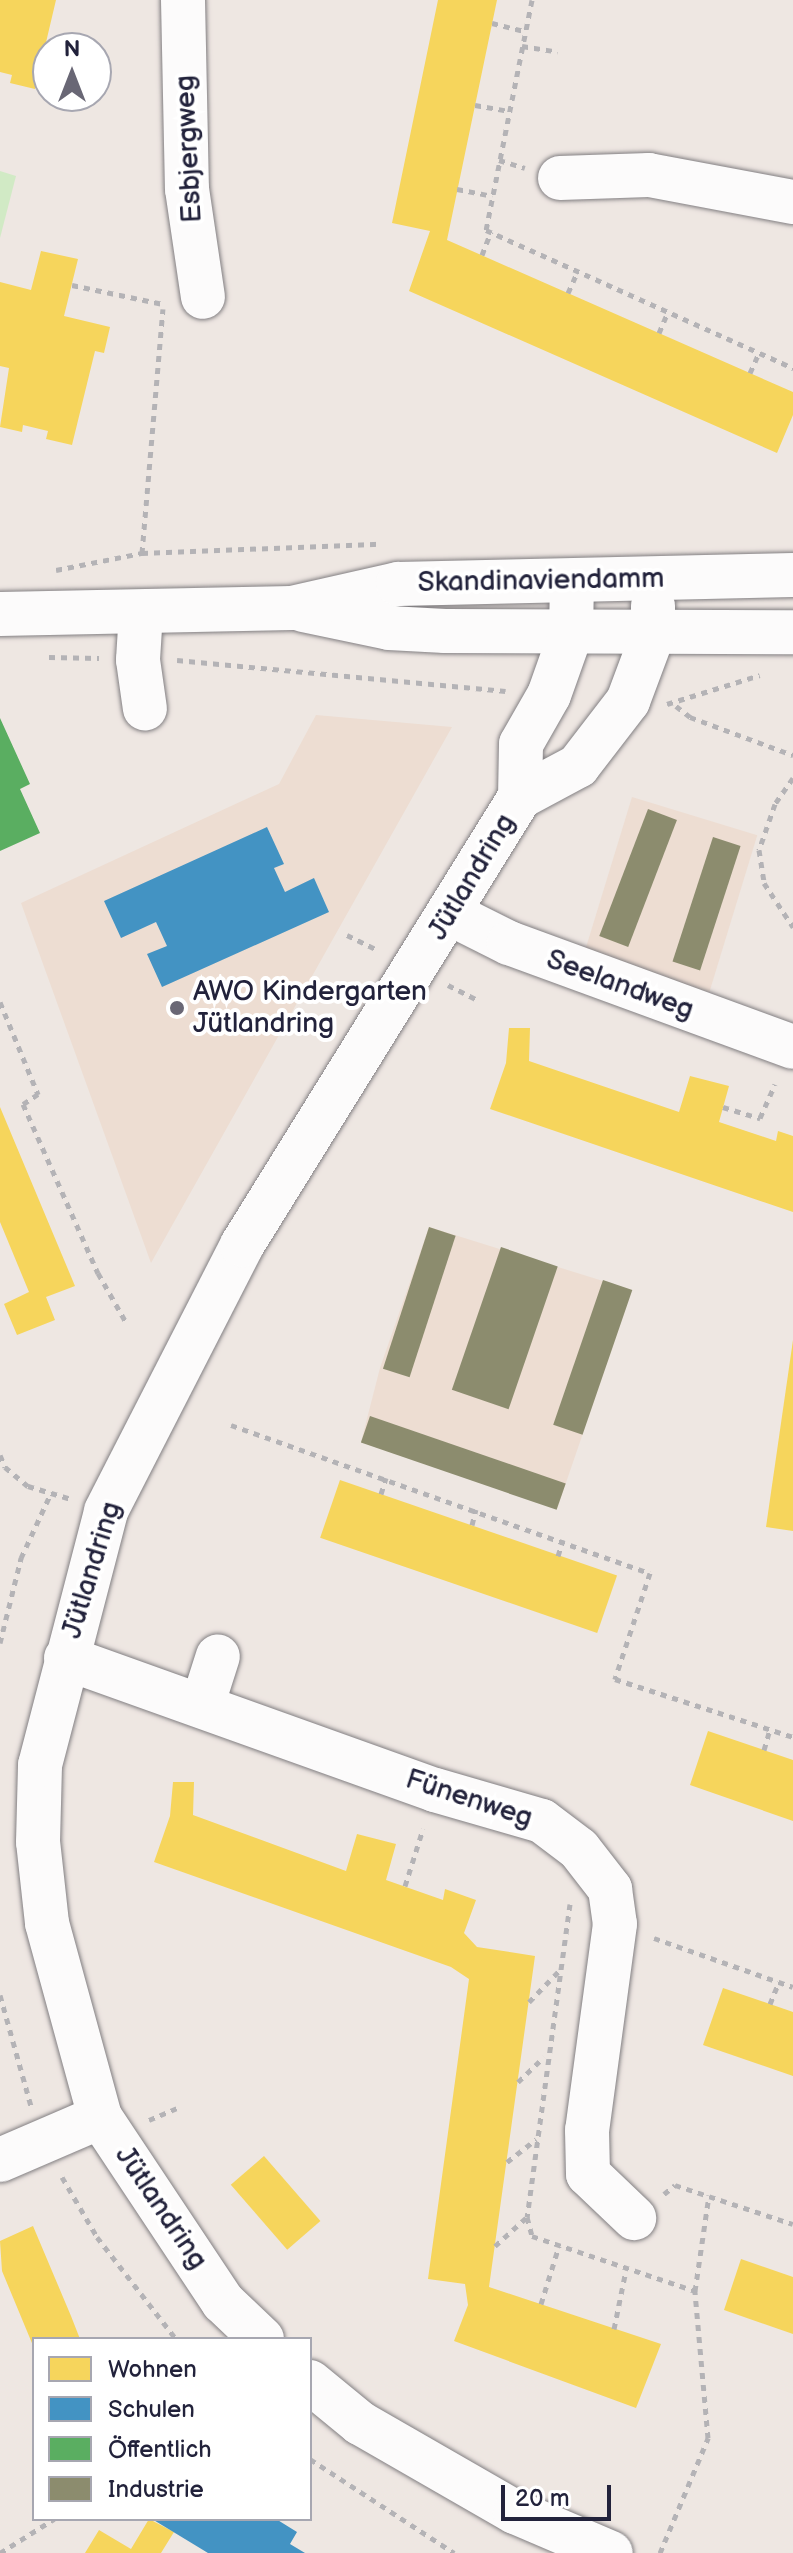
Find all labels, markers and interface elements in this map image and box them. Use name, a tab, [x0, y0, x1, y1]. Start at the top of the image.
north arrow	[32, 32, 112, 112]
text: N	[64, 36, 80, 63]
street label: Esbjergweg	[168, 74, 210, 224]
street label: Skandinaviendamm	[417, 562, 665, 600]
street label: Jütlandring	[421, 808, 523, 946]
street label: Seelandweg	[542, 943, 698, 1027]
place label: AWO Kindergarten Jütlandring	[193, 975, 427, 1041]
marker: AWO Kindergarten Jütlandring	[168, 999, 186, 1017]
street label: Jütlandring	[55, 1498, 129, 1642]
street label: Fünenweg	[401, 1763, 537, 1835]
street label: Jütlandring	[108, 2140, 214, 2276]
legend	[32, 2337, 312, 2521]
text: Wohnen	[108, 2355, 197, 2384]
text: Schulen	[108, 2395, 195, 2424]
text: Öffentlich	[108, 2435, 211, 2464]
scale bar	[505, 2469, 615, 2519]
text: Industrie	[108, 2475, 204, 2504]
text: 20 m	[515, 2484, 570, 2513]

